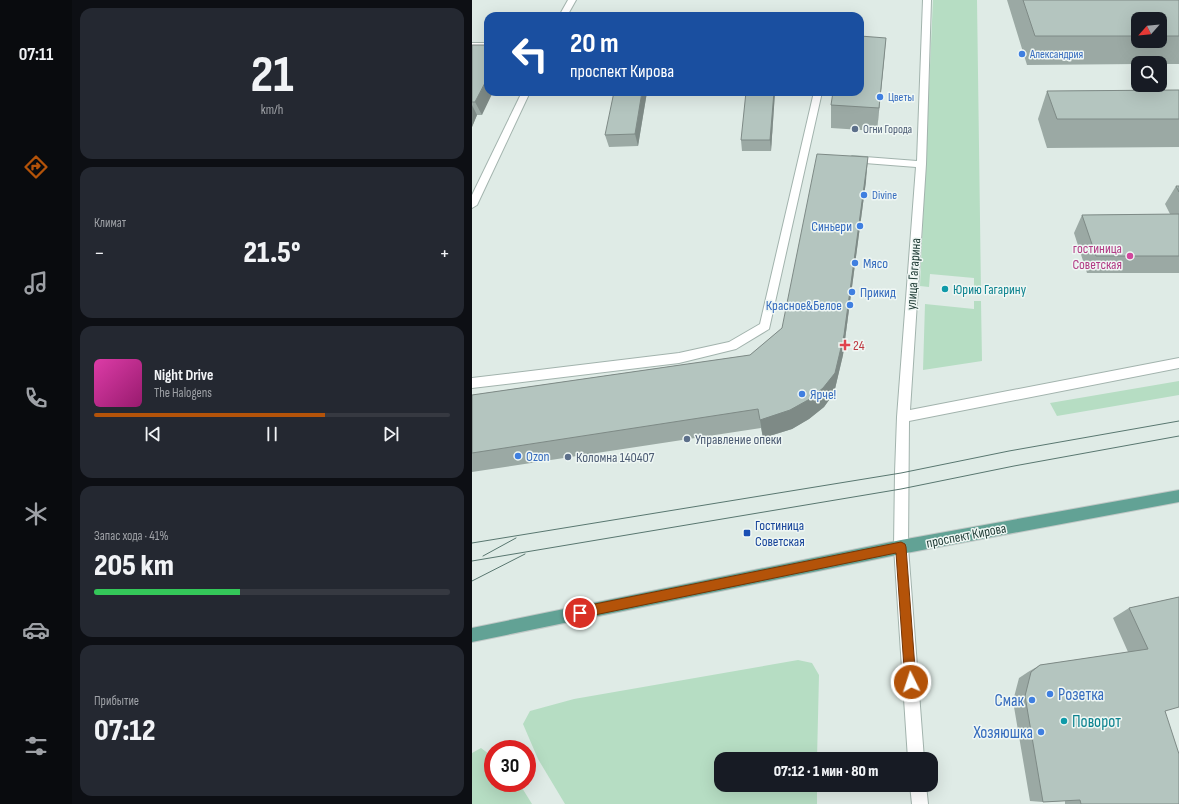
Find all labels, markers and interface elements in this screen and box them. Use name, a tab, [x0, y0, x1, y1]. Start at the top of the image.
north arrow	[1131, 12, 1167, 48]
map controls	[1131, 12, 1167, 92]
text: 20 m	[570, 27, 619, 60]
icon: left	[504, 28, 556, 80]
text: 07:11	[19, 44, 53, 65]
text: 21	[250, 44, 294, 107]
place label: Александрия	[1029, 47, 1083, 62]
marker: Александрия	[1017, 49, 1027, 59]
button: search	[1131, 56, 1167, 92]
text: проспект Кирова	[570, 61, 674, 82]
place label: Цветы	[888, 90, 914, 105]
marker: Цветы	[875, 92, 885, 102]
text: km/h	[261, 102, 283, 118]
place label: Огни Города	[863, 122, 913, 137]
marker: Огни Города	[850, 124, 860, 134]
icon: directions	[22, 153, 50, 181]
place label: Divine	[872, 188, 897, 203]
marker: Divine	[859, 190, 869, 200]
text: Климат	[94, 215, 126, 231]
place label: Синьери	[811, 218, 852, 235]
marker: Синьери	[855, 221, 865, 231]
text: 21.5°	[243, 235, 301, 271]
street label: улица Гагарина	[903, 238, 924, 311]
text: −	[94, 240, 105, 267]
text: +	[439, 240, 450, 267]
place label: гостиница Советская	[1072, 240, 1122, 273]
marker: гостиница Советская	[1125, 251, 1135, 261]
place label: Мясо	[863, 255, 888, 272]
marker: Мясо	[850, 258, 860, 268]
icon: music	[22, 269, 50, 297]
place label: Юрию Гагарину	[953, 281, 1027, 298]
place label: Прикид	[860, 284, 896, 301]
marker: Юрию Гагарину	[940, 284, 950, 294]
marker: Прикид	[847, 287, 857, 297]
place label: Красное&Белое	[766, 297, 842, 314]
marker: Красное&Белое	[845, 300, 855, 310]
place label: 24	[853, 337, 865, 354]
marker: 24	[840, 340, 850, 350]
text: Night Drive	[154, 366, 213, 385]
icon: phone	[22, 384, 50, 412]
text: The Halogens	[154, 385, 212, 401]
place label: Ярче!	[810, 386, 836, 403]
marker: Ярче!	[797, 389, 807, 399]
icon: previous	[142, 423, 164, 445]
icon: pause	[261, 423, 283, 445]
icon: next	[380, 423, 402, 445]
place label: Управление опеки	[695, 431, 782, 448]
marker: Управление опеки	[682, 434, 692, 444]
place label: Ozon	[526, 448, 550, 465]
place label: Коломна 140407	[576, 449, 655, 466]
marker: Ozon	[513, 451, 523, 461]
marker: Коломна 140407	[563, 452, 573, 462]
icon: climate	[22, 500, 50, 528]
place label: Гостиница Советская	[755, 517, 805, 550]
street label: проспект Кирова	[925, 519, 1007, 552]
text: Запас хода · 41%	[94, 528, 169, 544]
marker: Гостиница Советская	[742, 528, 752, 538]
text: 205 km	[94, 548, 174, 584]
pin	[563, 596, 597, 630]
icon: arrive	[569, 602, 591, 624]
icon: car	[22, 616, 50, 644]
position arrow	[890, 661, 932, 703]
place label: Розетка	[1058, 685, 1104, 705]
marker: Розетка	[1045, 689, 1055, 699]
place label: Смак	[994, 691, 1025, 711]
text: Прибытие	[94, 693, 139, 709]
marker: Смак	[1027, 695, 1037, 705]
place label: Поворот	[1072, 712, 1121, 732]
text: 07:12	[94, 713, 155, 749]
marker: Поворот	[1059, 716, 1069, 726]
place label: Хозяюшка	[972, 723, 1033, 743]
marker: Хозяюшка	[1036, 727, 1046, 737]
icon: filters	[22, 732, 50, 760]
speed limit sign: 30	[484, 740, 536, 792]
text: 07:12 · 1 мин · 80 m	[774, 762, 878, 781]

